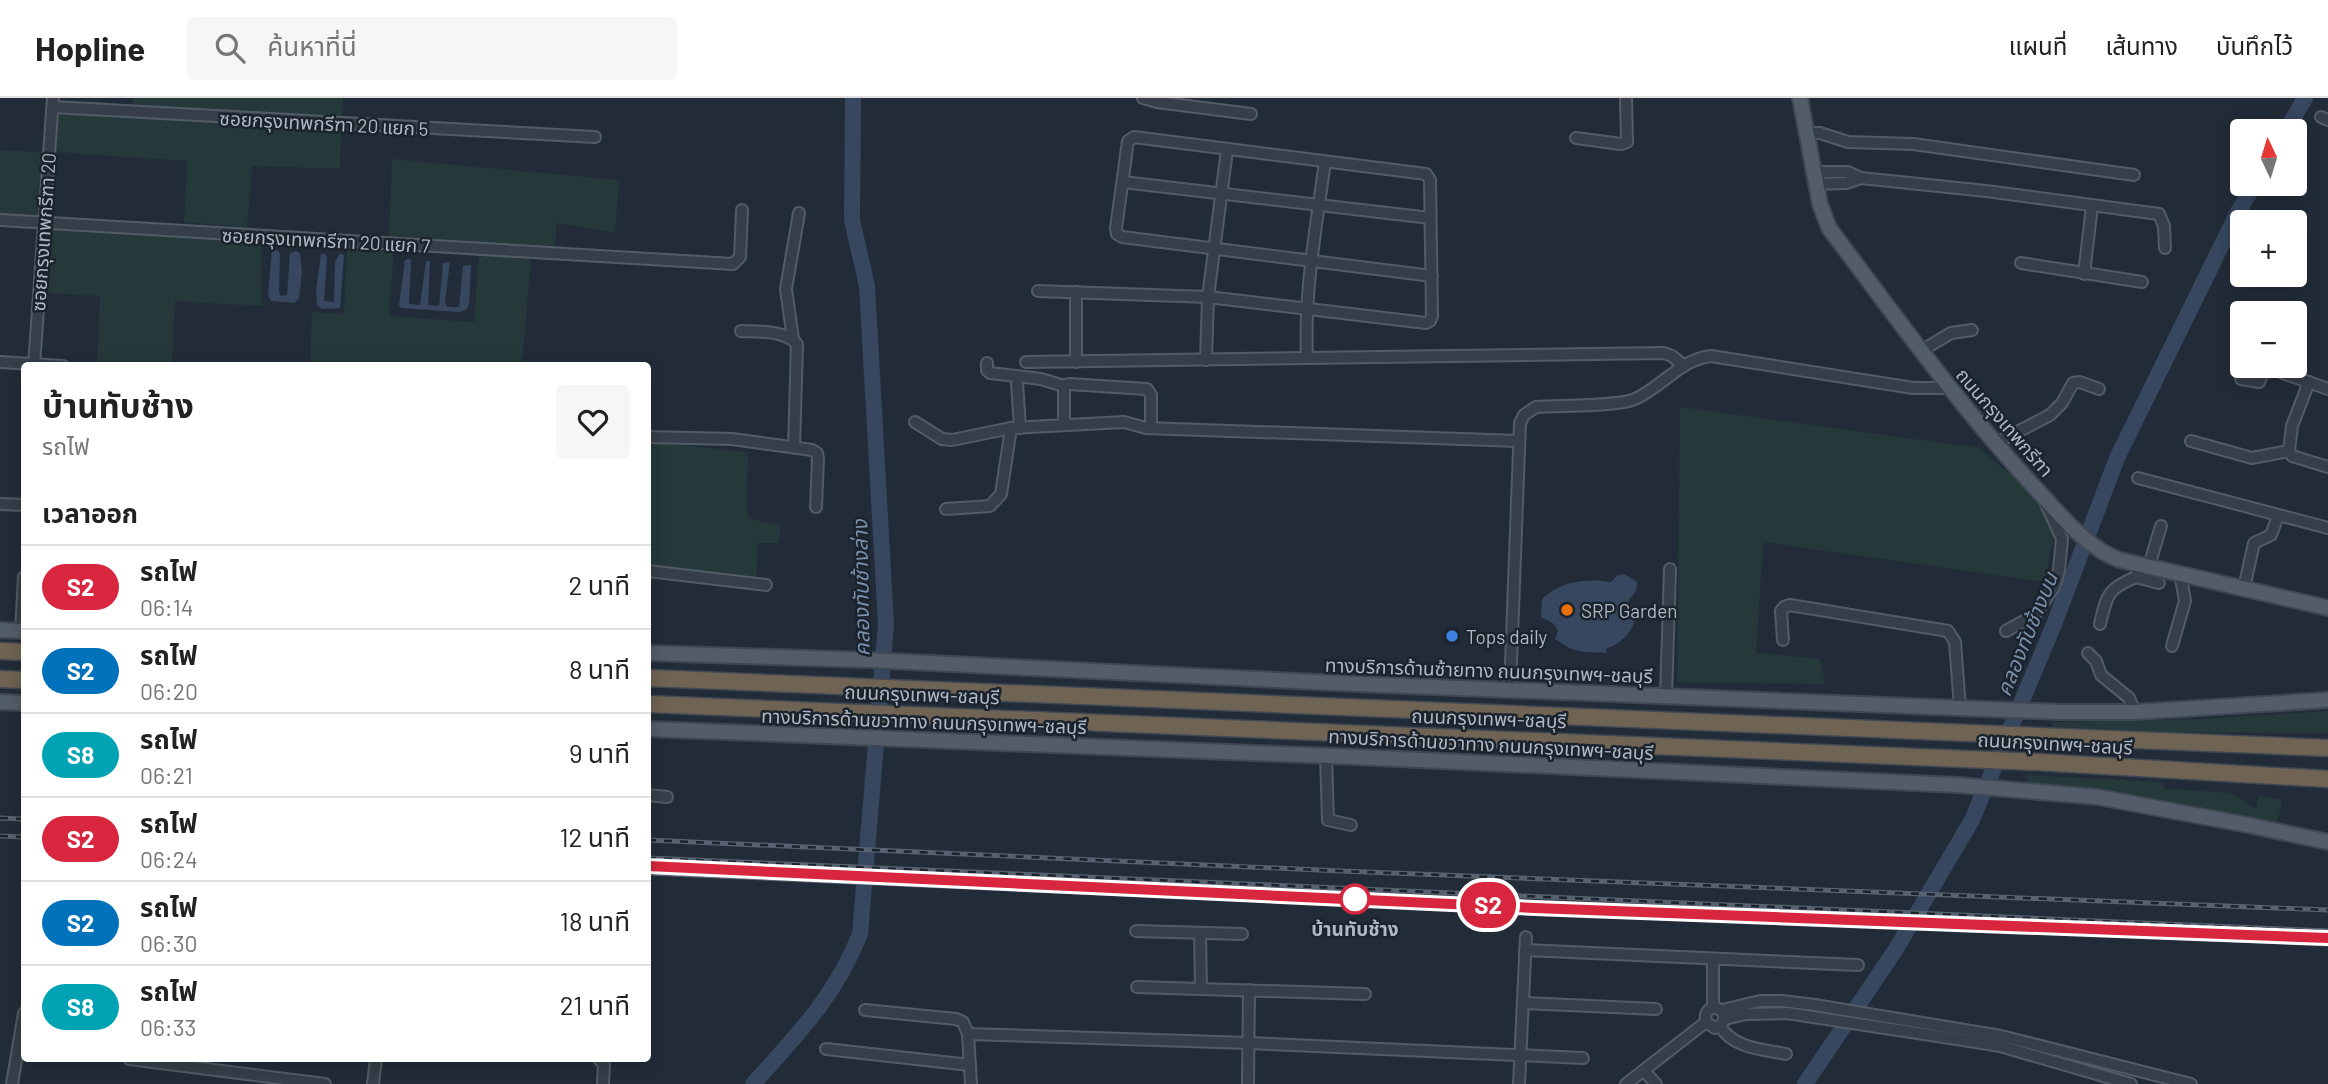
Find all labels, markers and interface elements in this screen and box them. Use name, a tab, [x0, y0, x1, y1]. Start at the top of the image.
search box	[187, 17, 677, 80]
text: Hopline	[35, 28, 145, 68]
icon: search	[211, 29, 249, 67]
text: ค้นหาที่นี่	[267, 30, 357, 61]
text: แผนที่	[2009, 31, 2067, 60]
text: เส้นทาง	[2105, 31, 2178, 60]
text: บันทึกไว้	[2216, 31, 2293, 60]
street label: ซอยกรุงเทพกรีฑา 20 แยก 5	[219, 106, 429, 141]
north arrow	[2230, 119, 2306, 196]
map controls	[2230, 119, 2307, 378]
street label: ซอยกรุงเทพกรีฑา 20	[26, 152, 61, 312]
button: +	[2230, 210, 2307, 287]
street label: ซอยกรุงเทพกรีฑา 20 แยก 7	[221, 223, 431, 258]
button: −	[2230, 301, 2307, 378]
street label: ถนนกรุงเทพกรีฑา	[1951, 363, 2058, 482]
text: บ้านทับช้าง	[42, 385, 194, 425]
button: heart	[556, 385, 630, 459]
text: รถไฟ	[42, 432, 89, 460]
text: เวลาออก	[42, 497, 138, 528]
water label: คลองทับช้างล่าง	[846, 518, 874, 657]
text: รถไฟ	[140, 555, 197, 586]
water label: คลองทับช้างบน	[1990, 568, 2062, 699]
text: 2 นาที	[569, 569, 630, 600]
text: S2	[67, 572, 94, 601]
text: 06:14	[140, 593, 193, 621]
place label: SRP Garden	[1581, 599, 1678, 622]
marker: SRP Garden	[1559, 602, 1575, 618]
place label: Tops daily	[1466, 625, 1548, 648]
marker: Tops daily	[1444, 628, 1460, 644]
text: รถไฟ	[140, 639, 197, 670]
text: 8 นาที	[569, 653, 630, 684]
street label: ทางบริการด้านซ้ายทาง ถนนกรุงเทพฯ-ชลบุรี	[1325, 653, 1653, 688]
text: S2	[67, 656, 94, 685]
text: 06:20	[140, 677, 198, 705]
street label: ถนนกรุงเทพฯ-ชลบุรี	[844, 680, 1000, 709]
street label: ทางบริการด้านขวาทาง ถนนกรุงเทพฯ-ชลบุรี	[761, 704, 1087, 739]
street label: ถนนกรุงเทพฯ-ชลบุรี	[1411, 704, 1567, 733]
text: รถไฟ	[140, 723, 197, 754]
street label: ทางบริการด้านขวาทาง ถนนกรุงเทพฯ-ชลบุรี	[1328, 724, 1654, 765]
street label: ถนนกรุงเทพฯ-ชลบุรี	[1977, 727, 2133, 760]
text: 9 นาที	[569, 737, 630, 768]
text: S8	[67, 740, 94, 769]
text: 06:21	[140, 761, 193, 789]
text: รถไฟ	[140, 807, 197, 838]
text: 12 นาที	[559, 821, 630, 852]
text: S2	[67, 824, 94, 853]
text: 06:24	[140, 845, 198, 873]
line badge: S2	[1456, 882, 1520, 928]
marker: บ้านทับช้าง	[1340, 884, 1370, 914]
text: S2	[1474, 890, 1502, 919]
text: รถไฟ	[140, 891, 197, 922]
text: 18 นาที	[560, 905, 630, 936]
text: S2	[67, 908, 94, 937]
place label: บ้านทับช้าง	[1311, 917, 1399, 940]
text: 06:30	[140, 929, 197, 957]
text: รถไฟ	[140, 975, 197, 1006]
text: 21 นาที	[560, 989, 630, 1020]
text: S8	[67, 992, 94, 1021]
text: 06:33	[140, 1013, 196, 1041]

